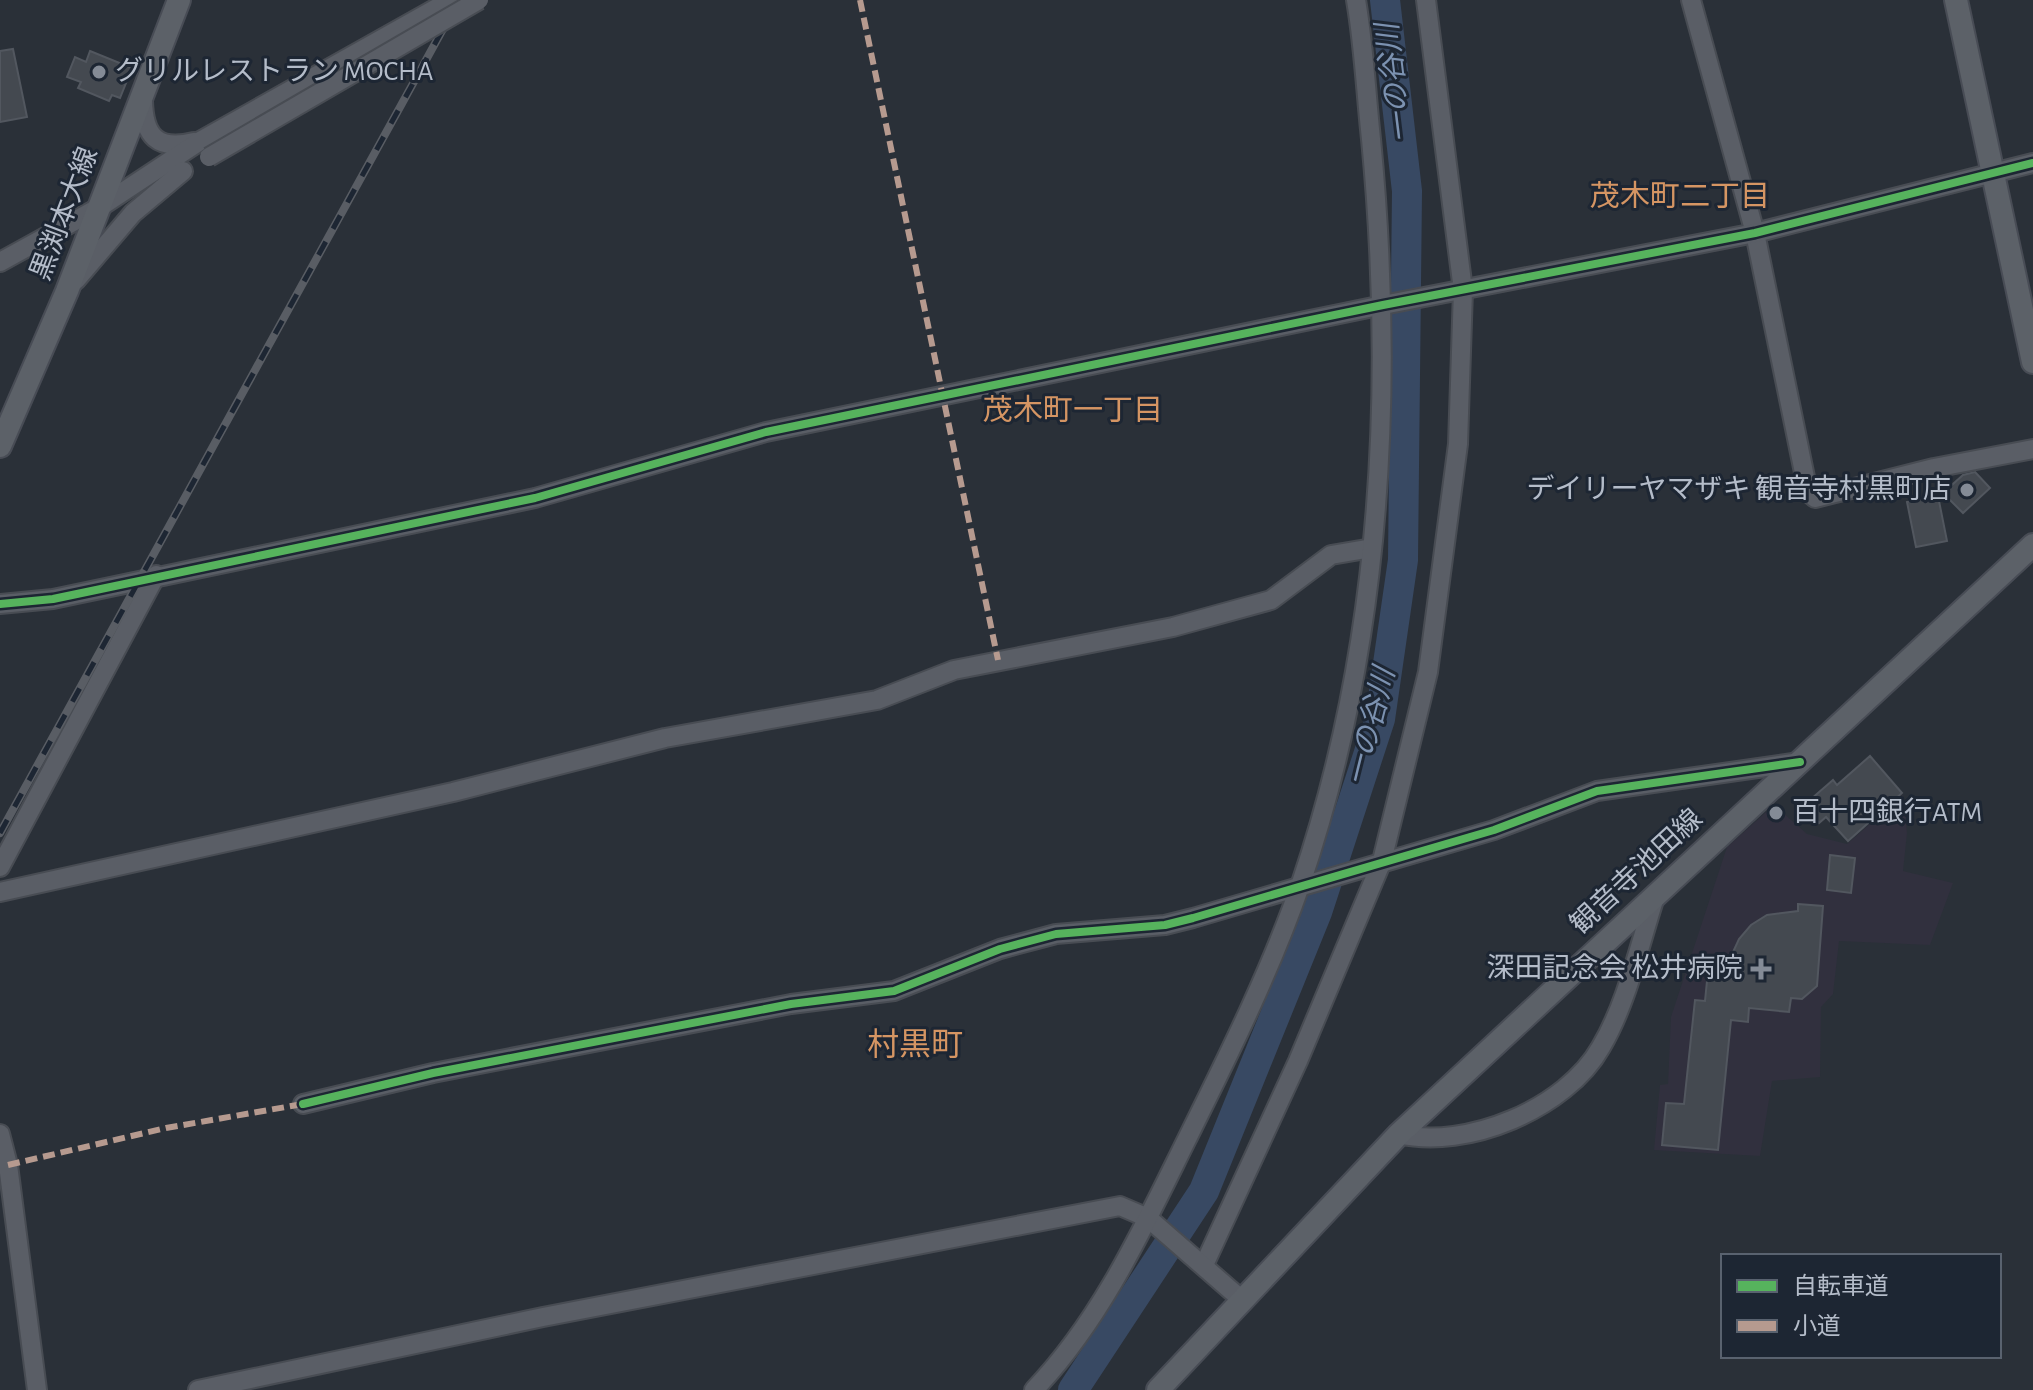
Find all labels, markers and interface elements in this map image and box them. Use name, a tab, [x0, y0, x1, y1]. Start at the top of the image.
water label: 一の谷川	[1371, 19, 1417, 145]
place label: グリルレストラン MOCHA	[115, 56, 433, 86]
marker: グリルレストラン MOCHA	[90, 63, 108, 81]
street label: 黒渕本大線	[25, 143, 103, 284]
district label: 茂木町二丁目	[1590, 180, 1770, 212]
district label: 茂木町一丁目	[983, 394, 1163, 426]
place label: デイリーヤマザキ 観音寺村黒町店	[1526, 474, 1951, 504]
marker: デイリーヤマザキ 観音寺村黒町店	[1958, 481, 1976, 499]
water label: 一の谷川	[1341, 662, 1401, 789]
place label: 百十四銀行ATM	[1792, 797, 1982, 827]
street label: 観音寺池田線	[1565, 803, 1708, 940]
marker: 百十四銀行ATM	[1767, 804, 1785, 822]
place label: 深田記念会 松井病院	[1486, 953, 1743, 983]
marker: 深田記念会 松井病院	[1750, 958, 1772, 980]
district label: 村黒町	[867, 1028, 963, 1061]
legend	[1721, 1254, 2001, 1358]
text: 自転車道	[1793, 1273, 1889, 1299]
text: 小道	[1793, 1313, 1841, 1339]

